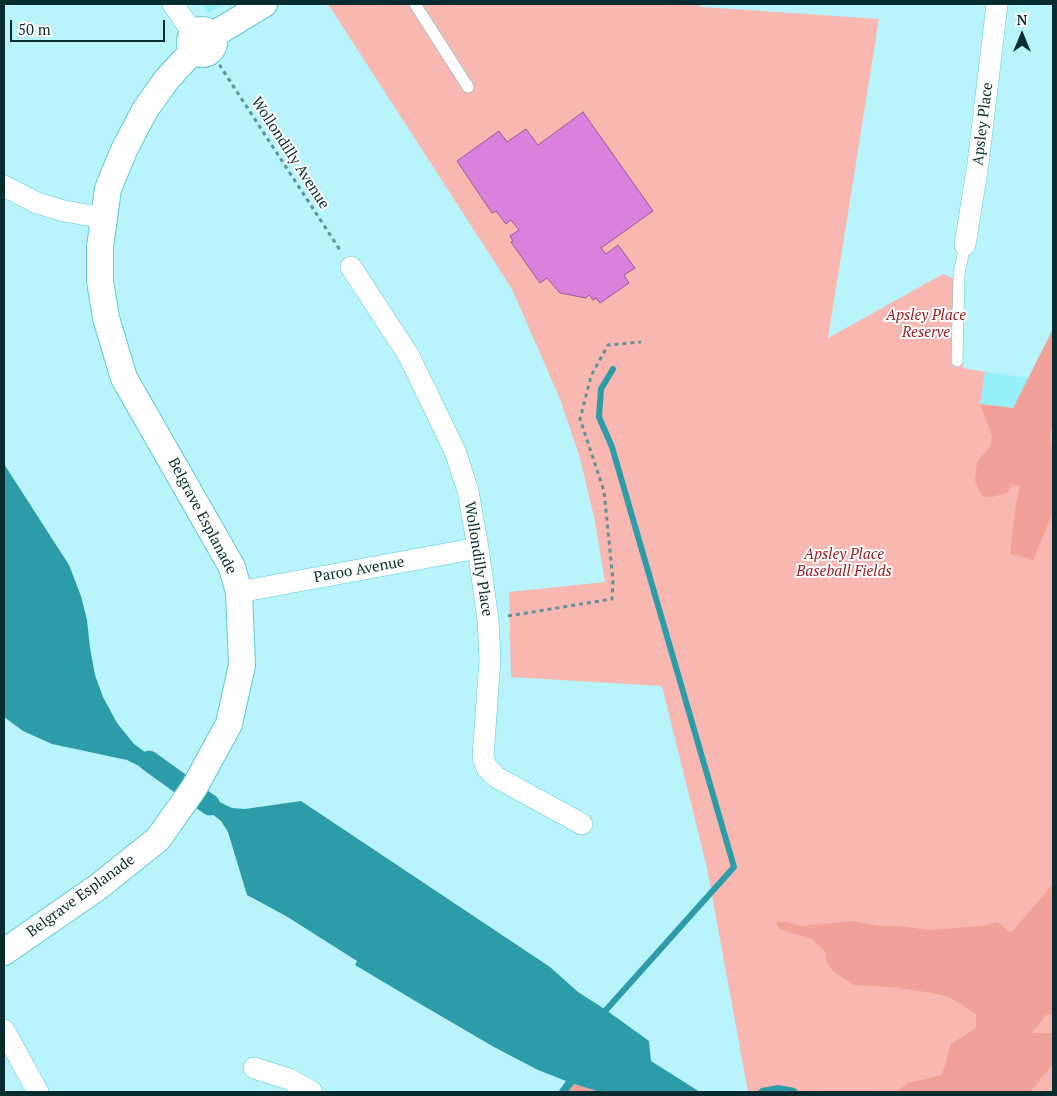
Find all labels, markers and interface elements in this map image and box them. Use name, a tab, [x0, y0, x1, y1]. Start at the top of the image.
scale bar	[12, 10, 168, 42]
north arrow	[997, 10, 1047, 60]
text: N	[1017, 10, 1027, 29]
text: 50 m	[18, 19, 51, 39]
street label: Apsley Place	[969, 81, 997, 167]
street label: Wollondilly Avenue	[247, 94, 333, 212]
park label: Apsley Place Reserve	[886, 307, 966, 342]
street label: Belgrave Esplanade	[164, 455, 240, 577]
street label: Wollondilly Place	[460, 500, 496, 618]
park label: Apsley Place Baseball Fields	[796, 546, 892, 581]
street label: Paroo Avenue	[312, 553, 406, 587]
street label: Belgrave Esplanade	[23, 851, 139, 941]

